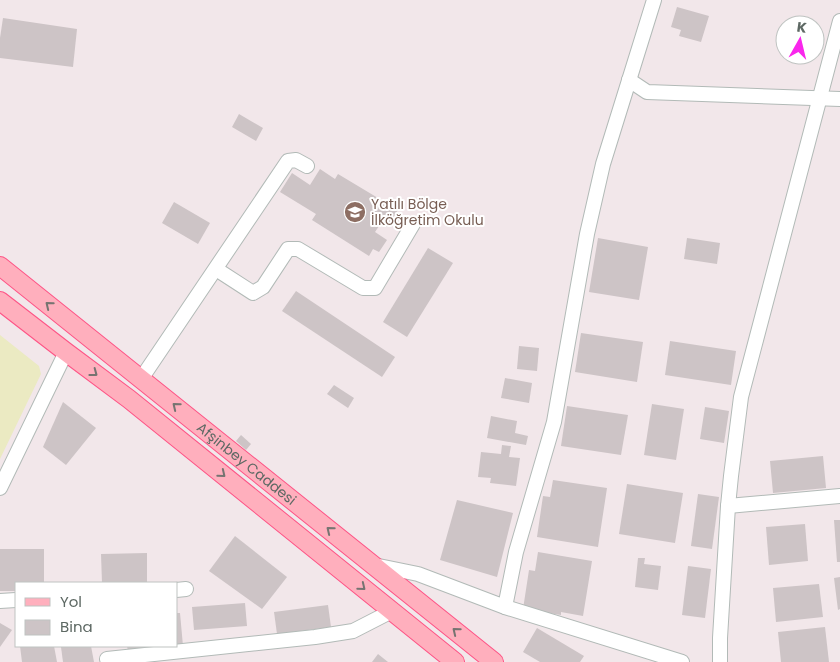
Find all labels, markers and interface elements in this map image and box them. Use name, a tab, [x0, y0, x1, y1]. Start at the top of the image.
north arrow	[775, 15, 825, 65]
text: K	[796, 17, 808, 38]
place label: Yatılı Bölge İlköğretim Okulu	[371, 194, 484, 230]
school or university icon: Yatılı Bölge İlköğretim Okulu	[343, 200, 367, 224]
one-way arrow	[46, 302, 55, 310]
one-way arrow	[88, 367, 98, 376]
one-way arrow	[172, 403, 181, 412]
street label: Afşinbey Caddesi	[193, 418, 301, 510]
one-way arrow	[216, 468, 225, 476]
one-way arrow	[326, 526, 335, 535]
one-way arrow	[356, 581, 365, 589]
legend	[15, 582, 178, 647]
text: Yol	[60, 591, 82, 612]
text: Bina	[60, 616, 93, 637]
one-way arrow	[453, 628, 462, 637]

